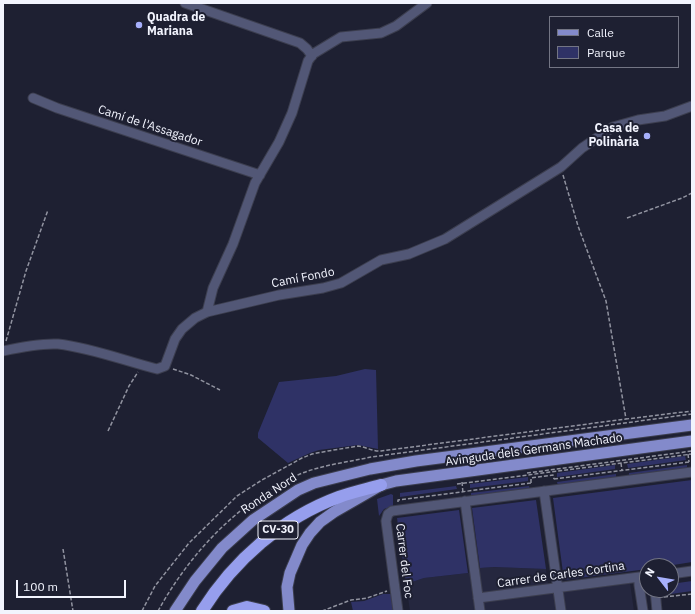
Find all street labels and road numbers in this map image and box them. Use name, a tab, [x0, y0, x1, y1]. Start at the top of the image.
street label: Camí de l'Assagador	[96, 102, 204, 150]
street label: Camí Fondo	[270, 265, 336, 291]
street label: Avinguda dels Germans Machado	[444, 430, 624, 470]
street label: Ronda Nord	[238, 471, 300, 517]
road number: CV-30	[258, 521, 298, 539]
street label: Carrer del Foc	[392, 523, 416, 599]
street label: Carrer de Carles Cortina	[496, 559, 626, 591]

